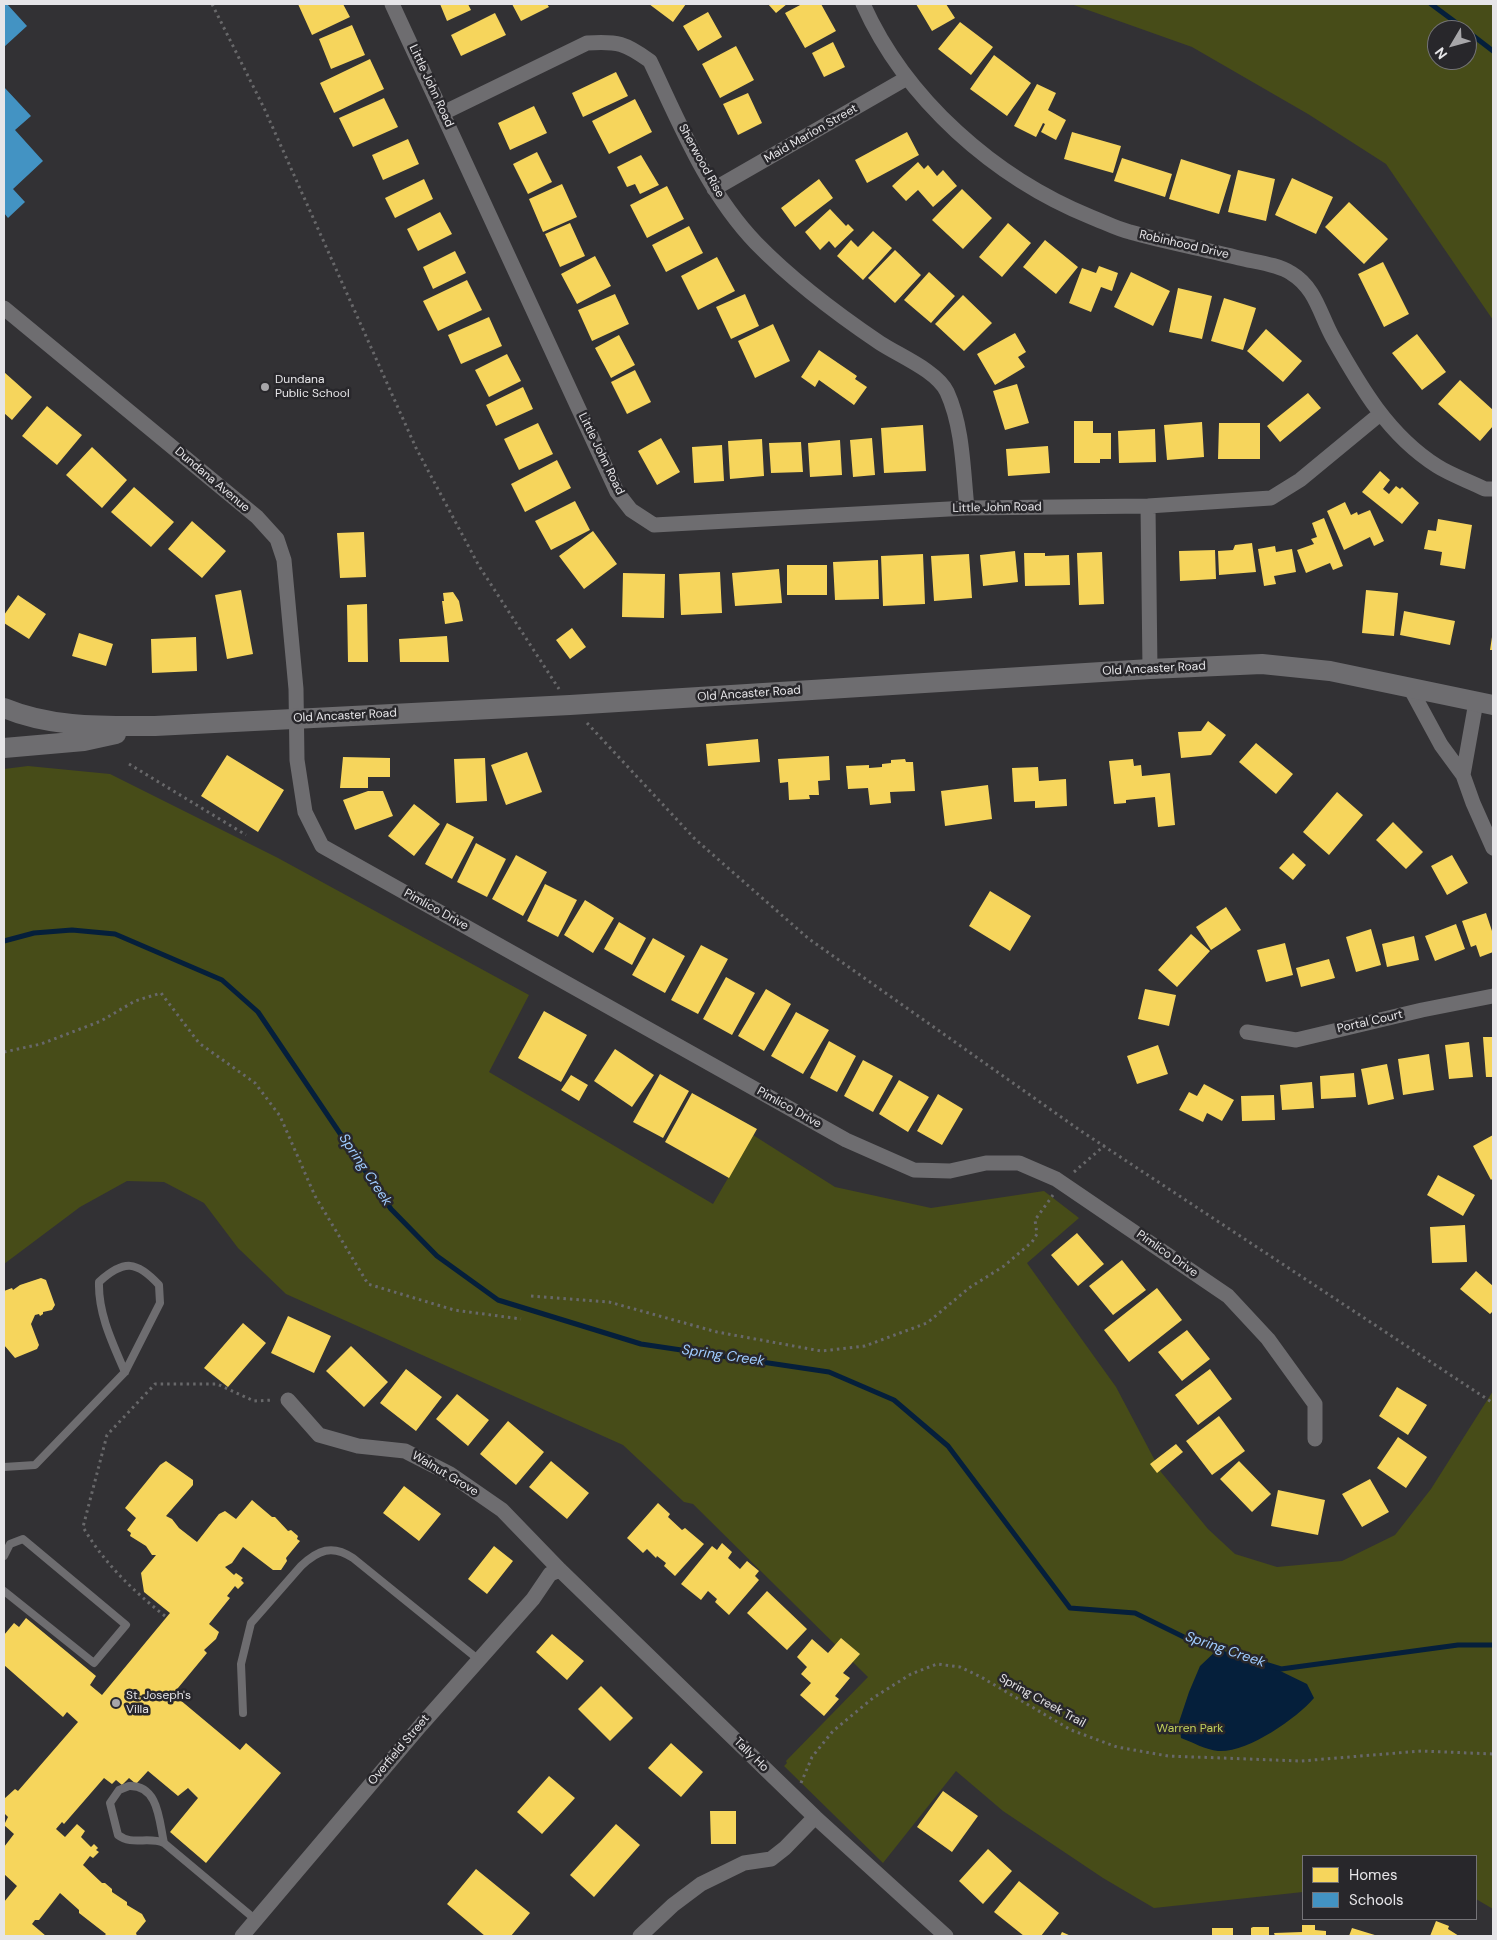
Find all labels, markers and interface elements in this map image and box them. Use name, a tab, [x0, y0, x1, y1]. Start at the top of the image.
north arrow	[1427, 20, 1477, 70]
street label: Little John Road	[406, 42, 456, 130]
text: N	[1431, 44, 1451, 63]
street label: Maid Marion Street	[762, 101, 860, 167]
street label: Sherwood Rise	[675, 122, 727, 200]
street label: Robinhood Drive	[1138, 228, 1230, 262]
place label: Dundana Public School	[275, 373, 350, 401]
marker: Dundana Public School	[259, 381, 271, 393]
street label: Little John Road	[575, 411, 627, 497]
street label: Dundana Avenue	[172, 444, 252, 516]
street label: Little John Road	[952, 500, 1042, 516]
street label: Old Ancaster Road	[1102, 659, 1206, 679]
street label: Old Ancaster Road	[697, 683, 801, 705]
street label: Old Ancaster Road	[293, 706, 397, 726]
street label: Pimlico Drive	[401, 886, 471, 934]
street label: Portal Court	[1336, 1007, 1404, 1037]
street label: Pimlico Drive	[754, 1084, 824, 1132]
water label: Spring Creek	[335, 1131, 395, 1209]
street label: Pimlico Drive	[1134, 1228, 1200, 1280]
water label: Spring Creek	[681, 1342, 765, 1370]
street label: Walnut Grove	[409, 1449, 481, 1499]
water label: Spring Creek	[1183, 1628, 1267, 1672]
street label: Spring Creek Trail	[996, 1671, 1088, 1731]
place label: St. Joseph's Villa	[126, 1689, 191, 1717]
marker: St. Joseph's Villa	[110, 1697, 122, 1709]
street label: Overfield Street	[365, 1712, 433, 1788]
park label: Warren Park	[1157, 1722, 1223, 1736]
street label: Tally Ho	[731, 1735, 771, 1775]
legend	[1302, 1855, 1477, 1920]
text: Homes	[1349, 1865, 1398, 1885]
text: Schools	[1349, 1890, 1404, 1910]

